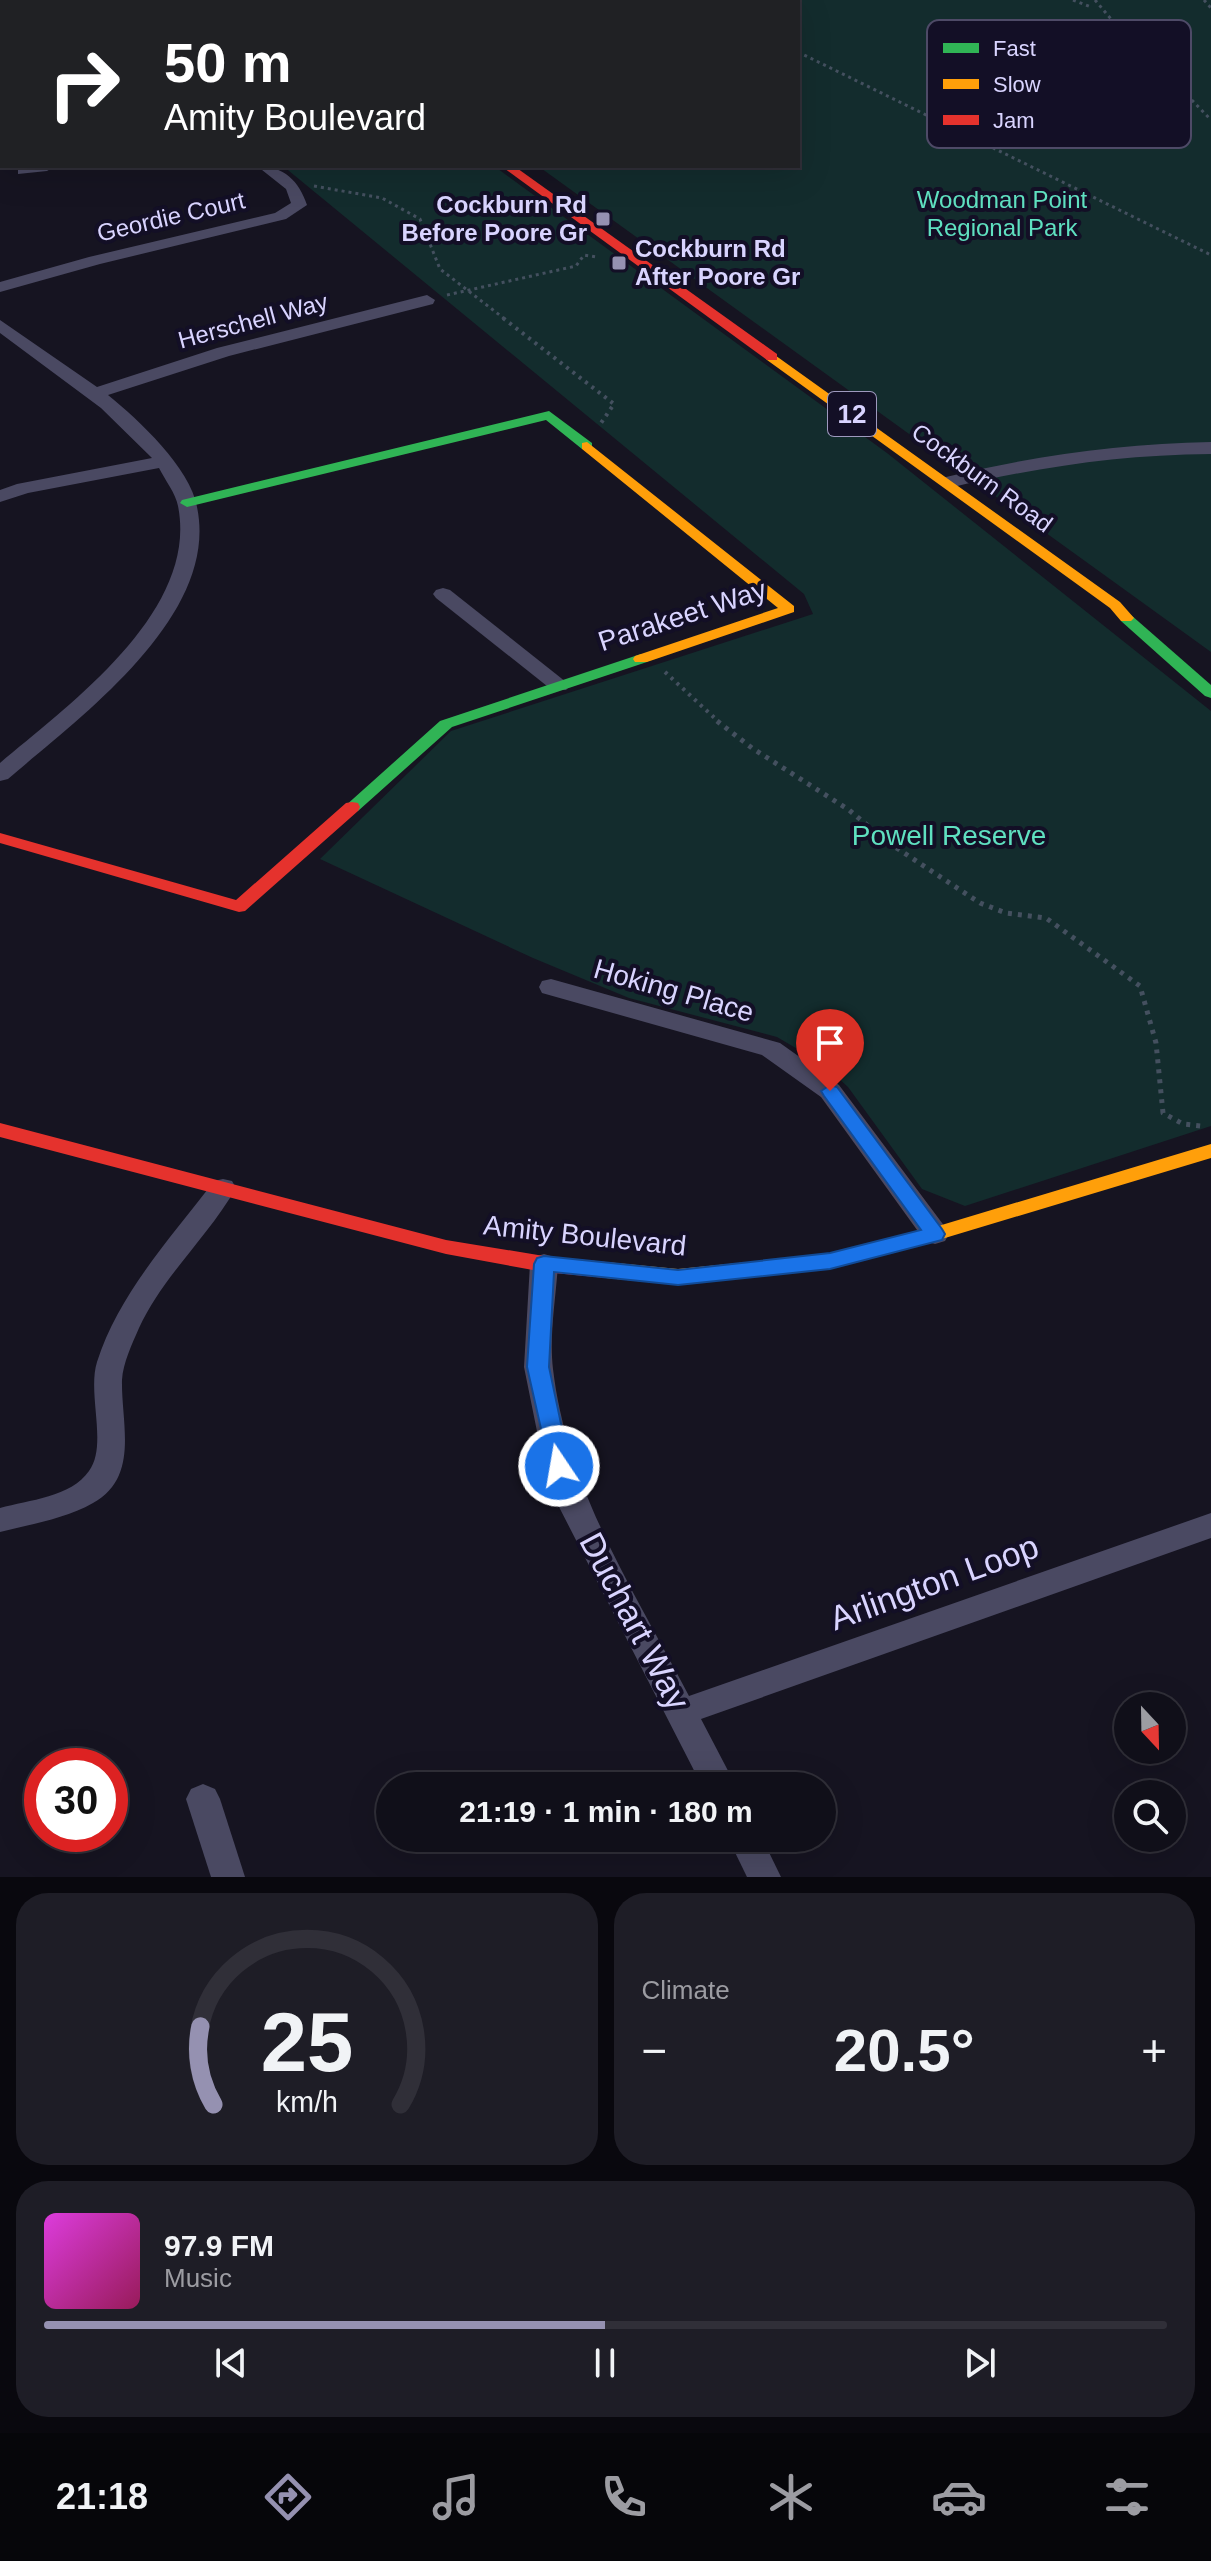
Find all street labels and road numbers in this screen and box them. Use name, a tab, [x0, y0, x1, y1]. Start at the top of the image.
street label: Geordie Court	[94, 186, 248, 247]
street label: Herschell Way	[175, 288, 331, 353]
road number: 12	[828, 392, 876, 436]
street label: Cockburn Road	[907, 418, 1058, 538]
street label: Parakeet Way	[594, 574, 770, 657]
street label: Hoking Place	[590, 953, 757, 1028]
street label: Amity Boulevard	[482, 1209, 688, 1262]
street label: Duchart Way	[572, 1526, 698, 1716]
street label: Arlington Loop	[824, 1527, 1044, 1637]

